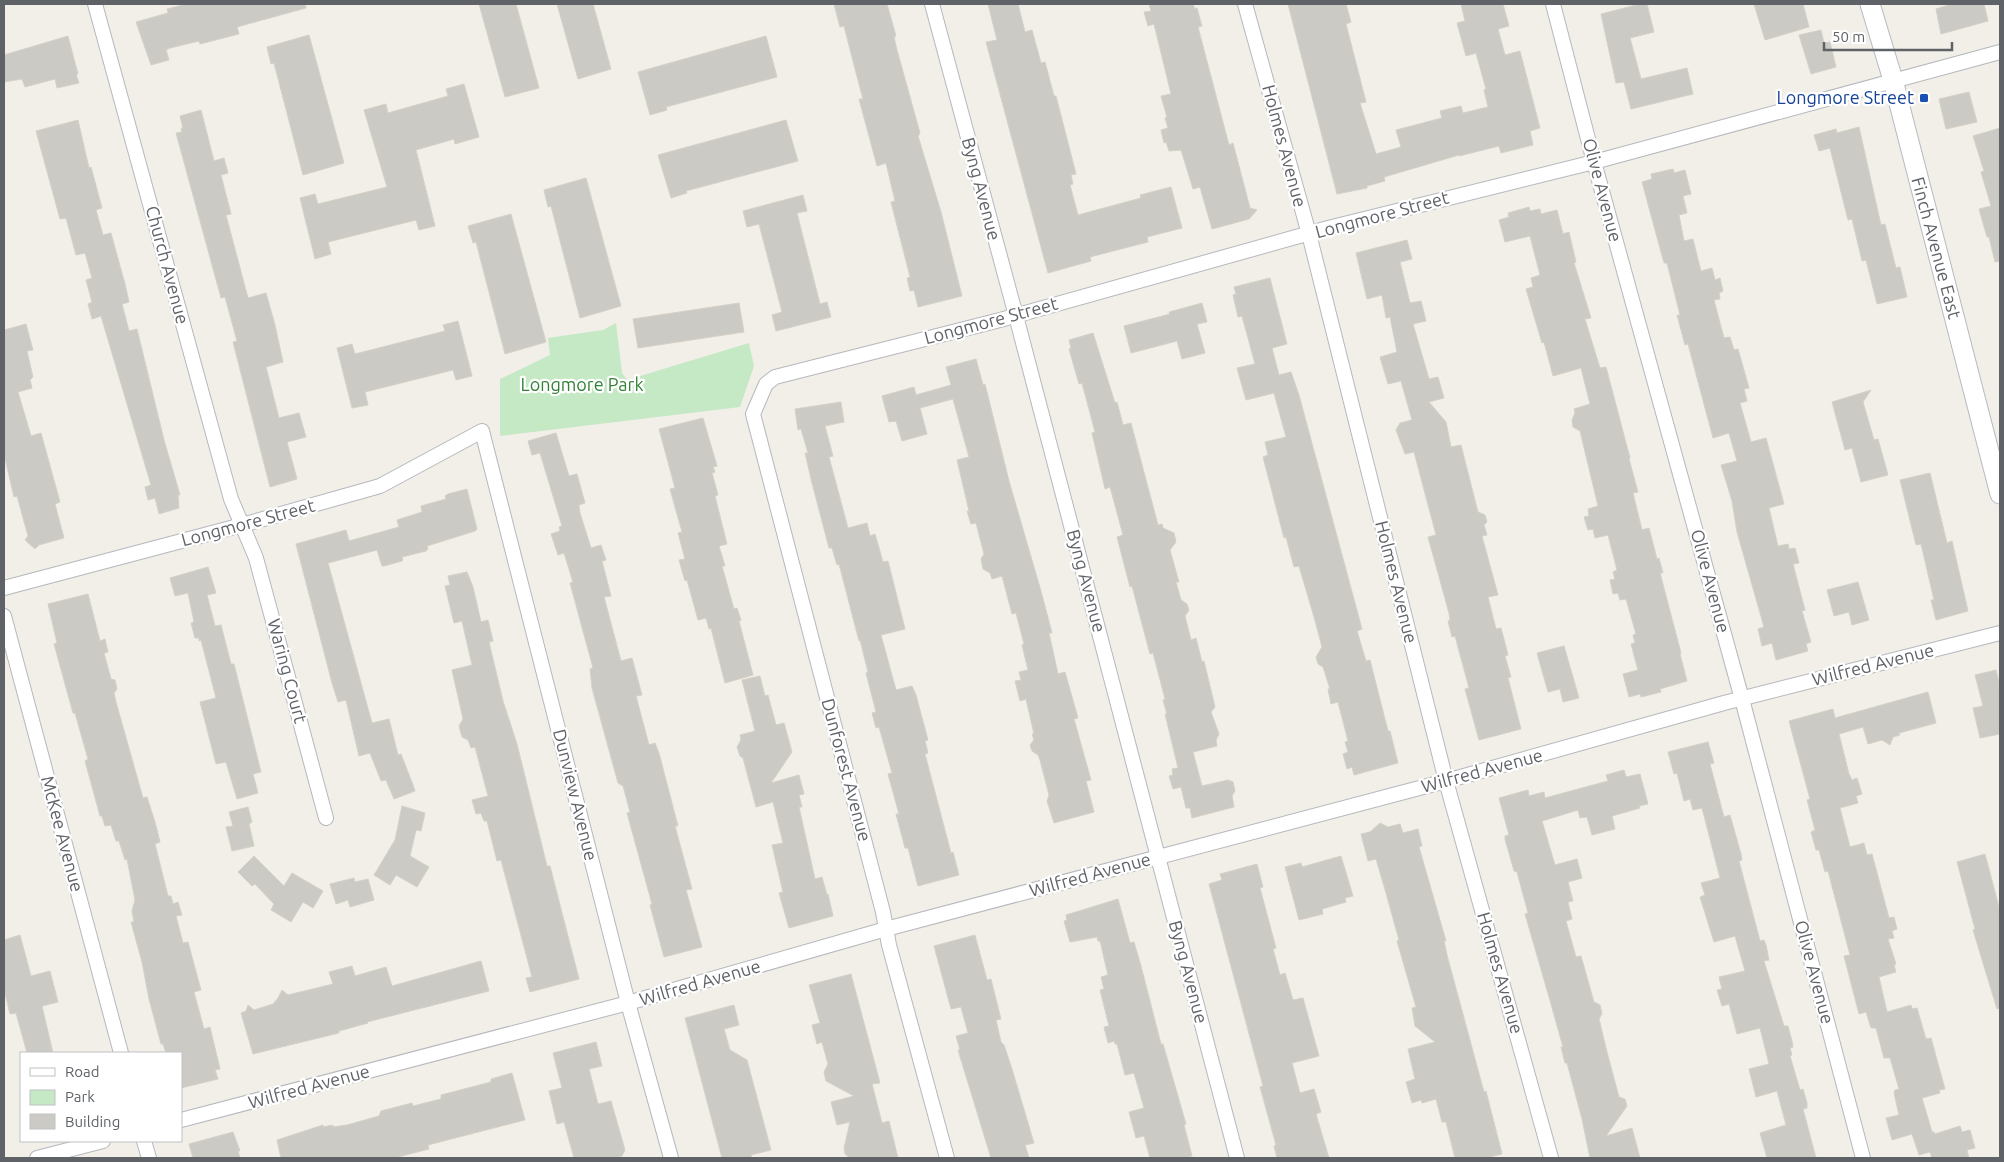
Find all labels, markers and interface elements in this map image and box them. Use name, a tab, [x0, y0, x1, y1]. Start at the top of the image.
scale bar	[1824, 20, 1952, 52]
text: 50 m	[1832, 28, 1865, 45]
street label: Holmes Avenue	[1259, 82, 1311, 209]
place label: Longmore Street	[1776, 87, 1914, 107]
marker: Longmore Street	[1918, 92, 1930, 104]
street label: Byng Avenue	[959, 135, 1005, 242]
street label: Olive Avenue	[1580, 136, 1626, 244]
street label: Finch Avenue East	[1908, 175, 1966, 321]
street label: Longmore Street	[1313, 187, 1451, 241]
street label: Church Avenue	[143, 203, 193, 326]
street label: Longmore Street	[922, 293, 1060, 347]
park label: Longmore Park	[520, 374, 644, 394]
street label: Longmore Street	[179, 495, 317, 549]
street label: Holmes Avenue	[1372, 518, 1422, 645]
street label: Byng Avenue	[1064, 527, 1110, 634]
street label: Olive Avenue	[1688, 527, 1734, 635]
street label: Waring Court	[264, 616, 312, 725]
street label: Wilfred Avenue	[1810, 639, 1936, 689]
street label: Dunforest Avenue	[818, 696, 876, 843]
street label: Dunview Avenue	[550, 727, 602, 863]
street label: Wilfred Avenue	[1419, 744, 1545, 796]
street label: McKee Avenue	[38, 773, 88, 894]
street label: Wilfred Avenue	[1027, 848, 1153, 900]
street label: Holmes Avenue	[1474, 909, 1528, 1036]
street label: Byng Avenue	[1166, 918, 1212, 1025]
street label: Olive Avenue	[1792, 918, 1838, 1026]
street label: Wilfred Avenue	[637, 955, 763, 1009]
legend	[20, 1052, 182, 1142]
street label: Wilfred Avenue	[246, 1060, 372, 1112]
text: Road	[65, 1063, 100, 1080]
text: Park	[65, 1088, 95, 1105]
text: Building	[65, 1113, 120, 1130]

